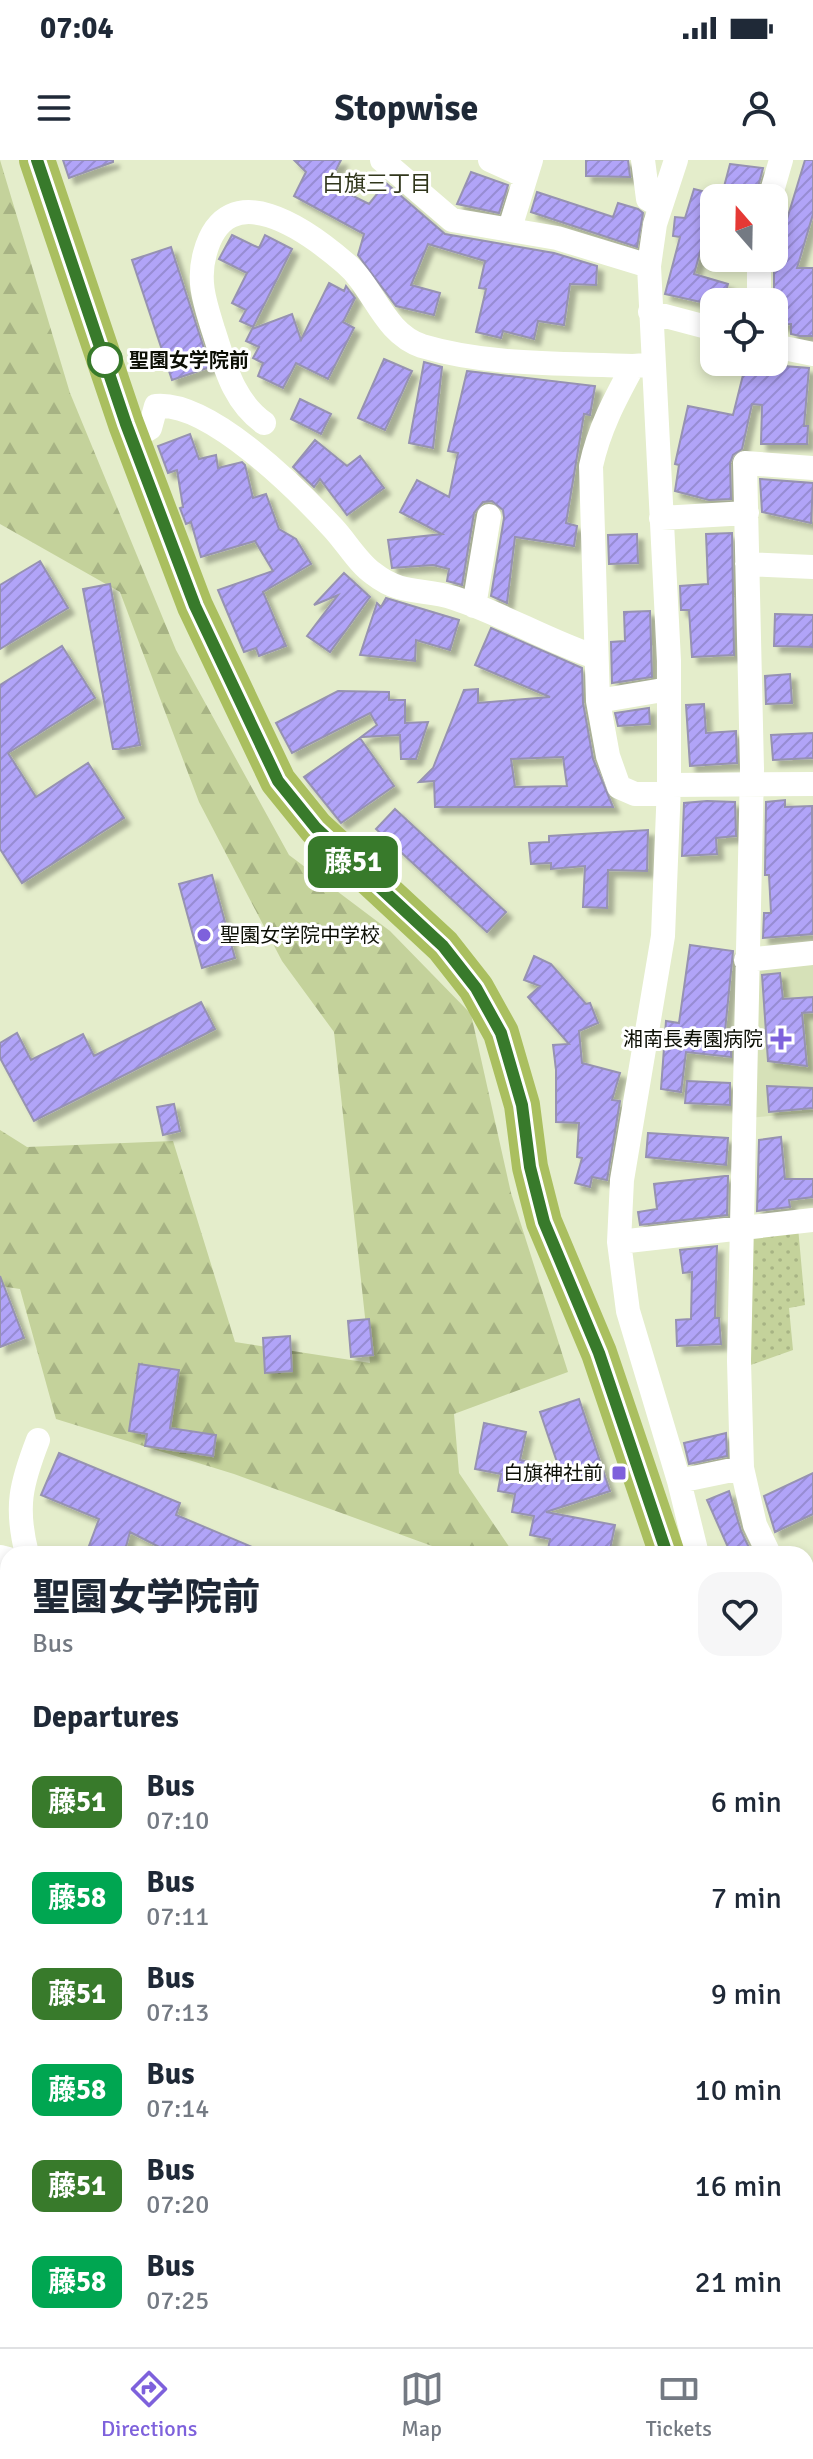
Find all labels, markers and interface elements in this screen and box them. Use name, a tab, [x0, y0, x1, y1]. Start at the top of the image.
text: 07:04	[40, 10, 114, 47]
icon: menu	[32, 86, 76, 130]
text: Stopwise	[335, 86, 478, 131]
icon: person	[737, 86, 781, 130]
district label: 白旗三丁目	[322, 170, 432, 197]
north arrow	[700, 184, 788, 272]
map controls	[700, 184, 788, 376]
button: locate	[700, 288, 788, 376]
marker: 聖園女学院前	[88, 343, 122, 377]
place label: 聖園女学院前	[129, 348, 249, 373]
line badge: 藤51	[307, 836, 399, 888]
text: 藤51	[324, 845, 382, 879]
place label: 聖園女学院中学校	[220, 923, 380, 948]
marker: 聖園女学院中学校	[195, 926, 213, 944]
place label: 湘南長寿園病院	[623, 1027, 763, 1052]
marker: 湘南長寿園病院	[770, 1028, 792, 1050]
place label: 白旗神社前	[503, 1461, 603, 1486]
marker: 白旗神社前	[610, 1464, 628, 1482]
button: heart	[698, 1572, 782, 1656]
text: 聖園女学院前	[32, 1574, 260, 1621]
text: Bus	[32, 1628, 73, 1660]
text: Departures	[32, 1699, 179, 1736]
text: Bus	[146, 1768, 194, 1805]
text: 6 min	[711, 1784, 782, 1821]
text: 藤51	[48, 1785, 106, 1819]
text: 07:10	[146, 1805, 209, 1837]
text: Bus	[146, 1864, 194, 1901]
text: 7 min	[711, 1880, 782, 1917]
text: 藤58	[48, 1881, 106, 1915]
text: 07:11	[146, 1901, 209, 1933]
text: Bus	[146, 1960, 194, 1997]
text: 9 min	[711, 1976, 782, 2013]
text: 藤51	[48, 1977, 106, 2011]
text: 07:13	[146, 1997, 209, 2029]
text: Bus	[146, 2056, 194, 2093]
text: 10 min	[695, 2072, 782, 2109]
text: 藤58	[48, 2073, 106, 2107]
text: 07:14	[146, 2093, 209, 2125]
text: Bus	[146, 2152, 194, 2189]
text: 16 min	[695, 2168, 782, 2205]
text: 藤51	[48, 2169, 106, 2203]
text: 07:20	[146, 2189, 209, 2221]
text: Bus	[146, 2248, 194, 2285]
text: 21 min	[695, 2264, 782, 2301]
text: 藤58	[48, 2265, 106, 2299]
text: 07:25	[146, 2285, 209, 2317]
tab: Directions	[101, 2367, 197, 2442]
tab: Map	[400, 2367, 444, 2442]
tab: Tickets	[646, 2367, 712, 2442]

